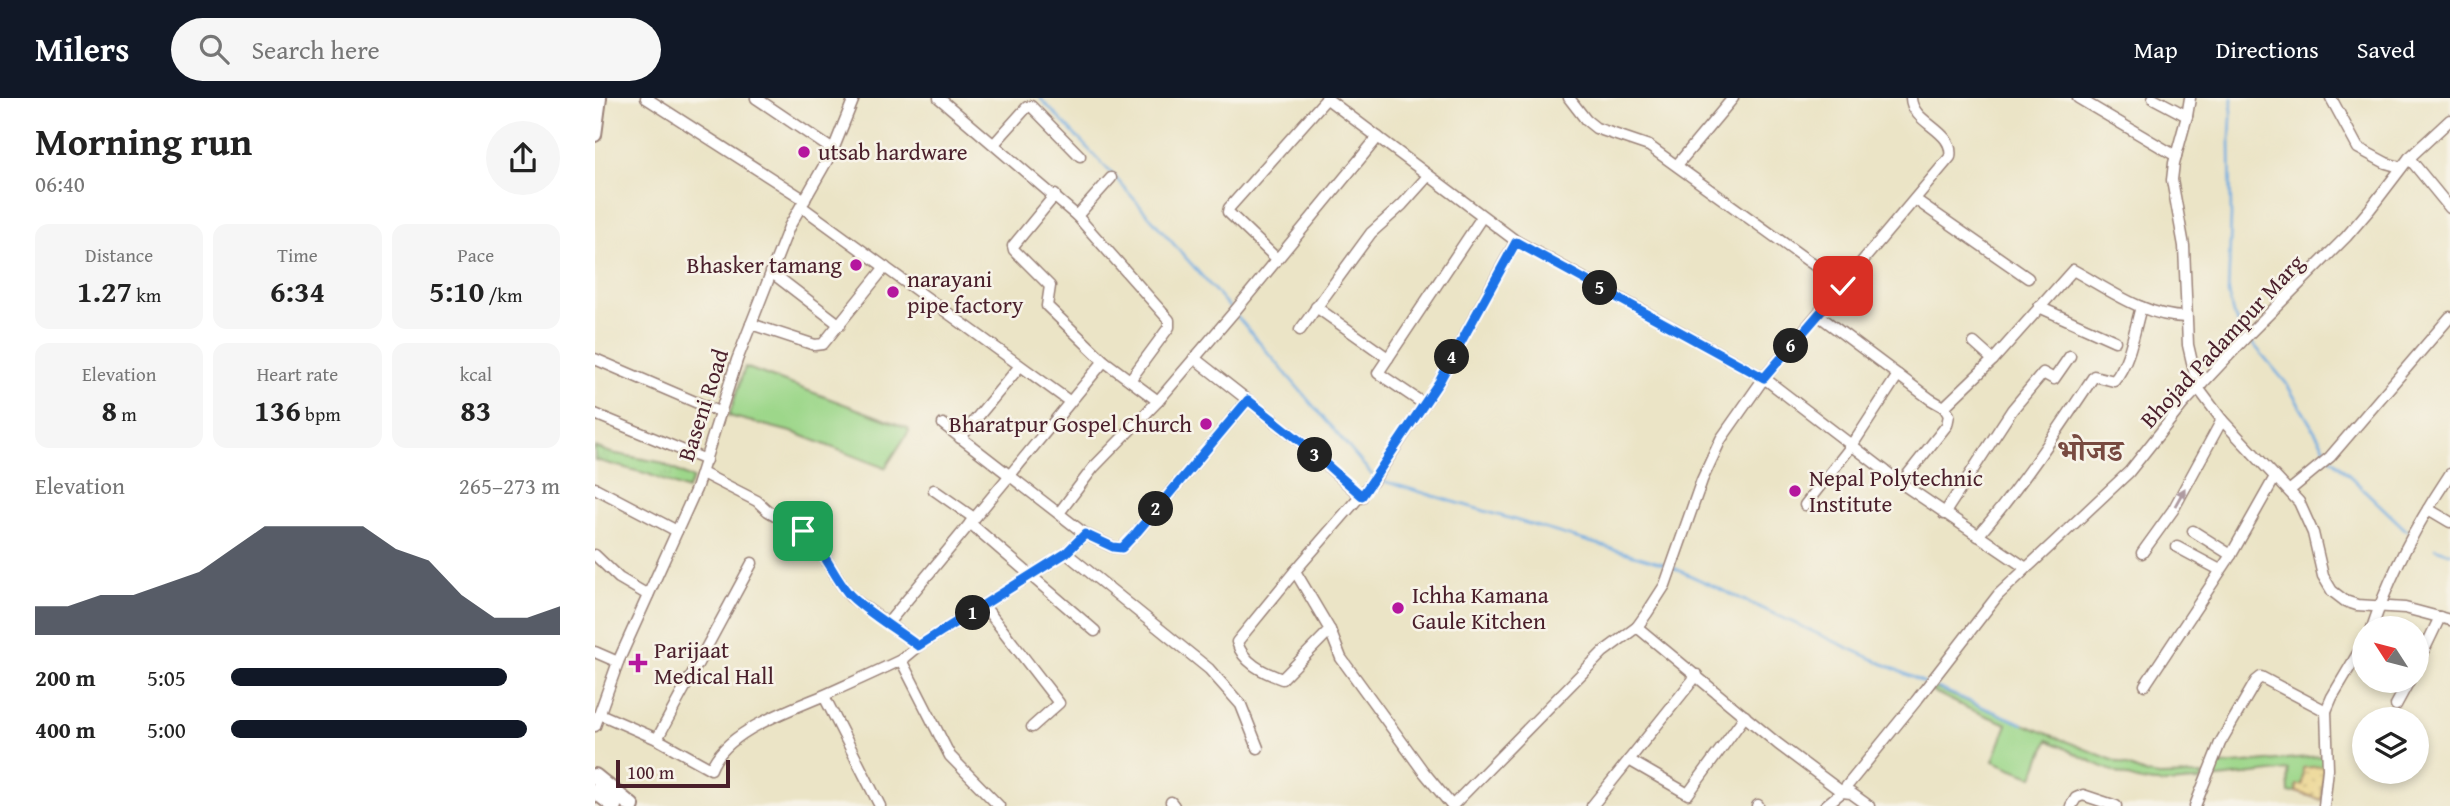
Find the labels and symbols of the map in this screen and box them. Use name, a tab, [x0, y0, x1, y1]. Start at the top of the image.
place label: utsab hardware	[818, 135, 968, 168]
marker: utsab hardware	[796, 144, 812, 160]
street label: Bhojad Padampur Marg	[2132, 246, 2312, 435]
place label: Bhasker tamang	[686, 248, 843, 281]
pin	[1813, 256, 1873, 316]
marker: Bhasker tamang	[848, 257, 864, 273]
place label: narayani pipe factory	[907, 262, 1024, 321]
pin: 5	[1583, 270, 1618, 306]
marker: narayani pipe factory	[885, 284, 901, 300]
pin: 6	[1773, 328, 1809, 364]
pin: 4	[1435, 340, 1469, 374]
street label: Baseni Road	[669, 344, 736, 465]
place label: Bharatpur Gospel Church	[949, 407, 1192, 440]
marker: Bharatpur Gospel Church	[1198, 416, 1214, 432]
district label: भोजड	[2057, 428, 2125, 472]
pin: 3	[1297, 438, 1333, 472]
place label: Nepal Polytechnic Institute	[1809, 461, 1983, 520]
marker: Nepal Polytechnic Institute	[1787, 483, 1803, 499]
one-way arrow	[2174, 487, 2186, 506]
pin: 2	[1139, 492, 1173, 526]
pin	[773, 501, 833, 561]
place label: Ichha Kamana Gaule Kitchen	[1412, 578, 1549, 637]
pin: 1	[955, 596, 991, 630]
marker: Ichha Kamana Gaule Kitchen	[1390, 600, 1406, 616]
north arrow	[2352, 616, 2429, 693]
place label: Parijaat Medical Hall	[654, 633, 774, 692]
marker: Parijaat Medical Hall	[628, 653, 648, 673]
scale bar	[616, 757, 730, 789]

